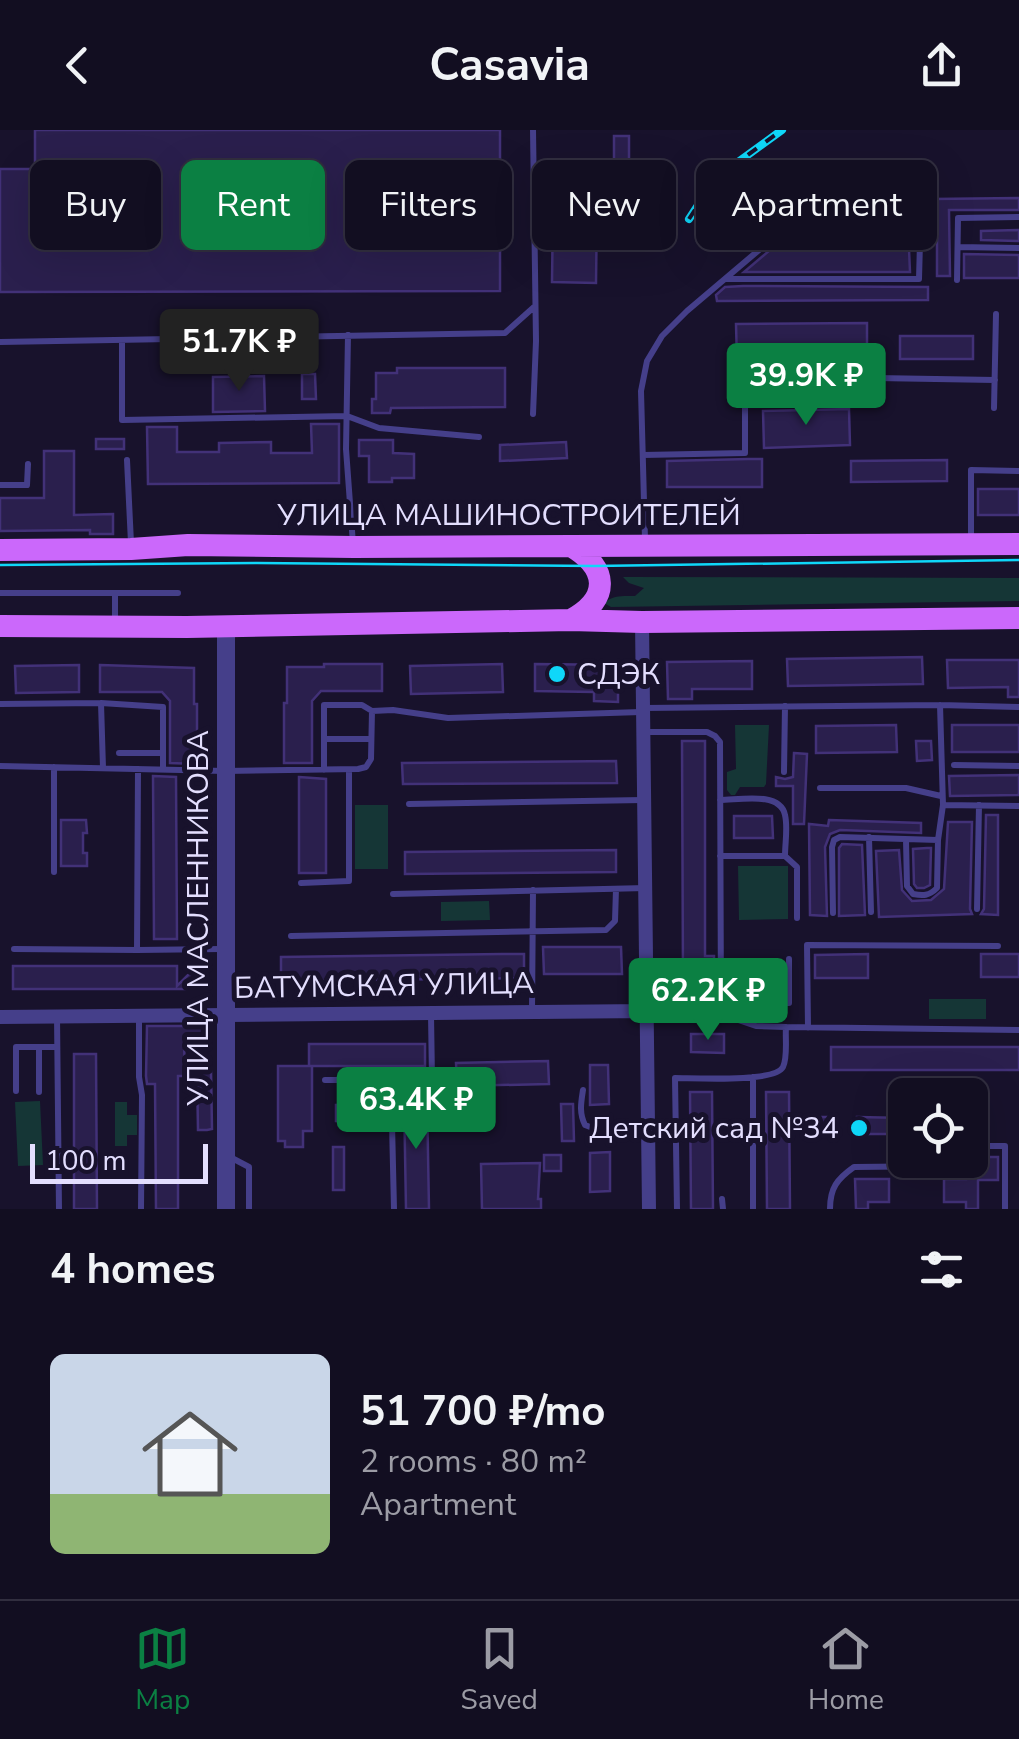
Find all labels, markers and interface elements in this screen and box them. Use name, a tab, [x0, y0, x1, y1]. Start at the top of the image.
text: Casavia	[429, 35, 590, 96]
icon: back	[50, 38, 105, 93]
icon: share	[914, 38, 969, 93]
chip: Buy	[30, 160, 161, 250]
chip: Rent	[181, 160, 325, 250]
chip: Filters	[345, 160, 512, 250]
chip: New	[532, 160, 676, 250]
chip: Apartment	[696, 160, 937, 250]
pin: 51.7K ₽	[147, 309, 331, 394]
text: 51.7K ₽	[182, 320, 296, 363]
pin: 39.9K ₽	[714, 343, 898, 428]
text: 39.9K ₽	[749, 354, 863, 397]
street label: УЛИЦА МАШИНОСТРОИТЕЛЕЙ	[276, 495, 741, 536]
place label: СДЭК	[577, 654, 660, 695]
marker: СДЭК	[546, 663, 568, 685]
street label: УЛИЦА МАСЛЕННИКОВА	[178, 730, 219, 1107]
pin: 62.2K ₽	[616, 958, 800, 1043]
street label: БАТУМСКАЯ УЛИЦА	[234, 963, 535, 1009]
text: 62.2K ₽	[651, 969, 765, 1012]
pin: 63.4K ₽	[324, 1067, 508, 1152]
text: 63.4K ₽	[359, 1078, 473, 1121]
map controls	[888, 1078, 988, 1178]
button: locate	[888, 1078, 988, 1178]
place label: Детский сад №34	[589, 1108, 839, 1149]
marker: Детский сад №34	[848, 1117, 870, 1139]
scale bar	[30, 1139, 208, 1184]
text: 100 m	[45, 1142, 127, 1180]
text: 4 homes	[50, 1241, 215, 1298]
icon: filters	[914, 1242, 969, 1297]
text: 51 700 ₽/mo	[360, 1383, 606, 1440]
icon: home	[130, 1394, 250, 1514]
text: 2 rooms · 80 m²	[360, 1440, 587, 1483]
text: Apartment	[360, 1483, 516, 1526]
tab: Map	[135, 1621, 190, 1719]
tab: Saved	[460, 1621, 538, 1719]
tab: Home	[808, 1621, 884, 1719]

